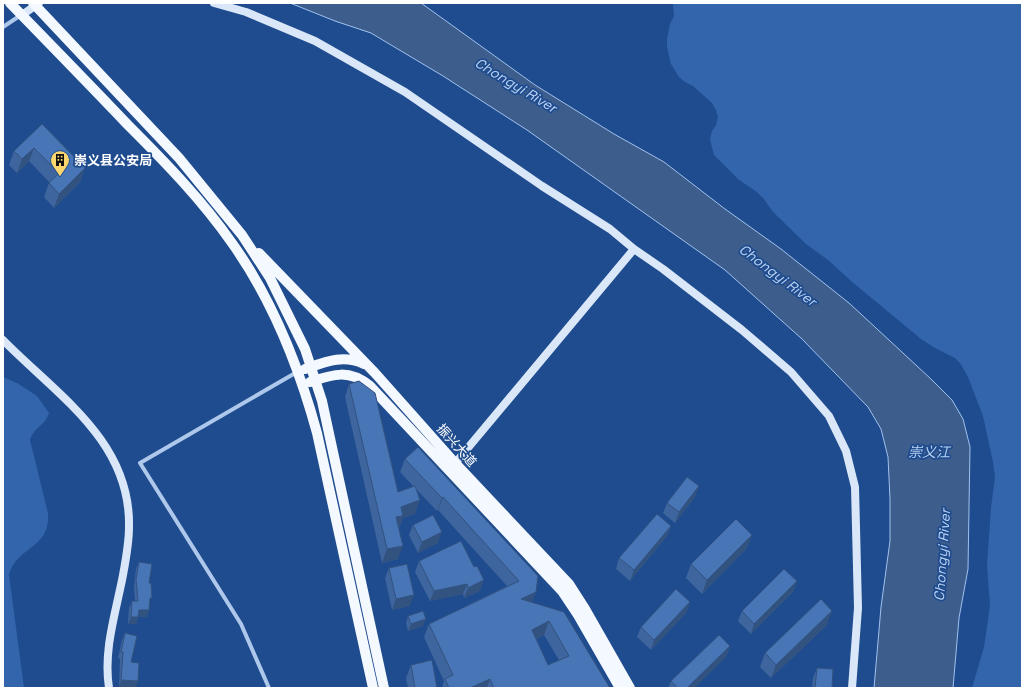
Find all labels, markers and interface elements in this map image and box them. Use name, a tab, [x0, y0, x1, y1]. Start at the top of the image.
water label: Chongyi River	[472, 53, 562, 117]
building icon: 崇义县公安局	[49, 149, 71, 177]
place label: 崇义县公安局	[74, 152, 152, 169]
water label: Chongyi River	[736, 240, 822, 311]
street label: 振兴大道	[433, 420, 480, 470]
water label: 崇义江	[908, 443, 952, 461]
water label: Chongyi River	[930, 507, 954, 602]

